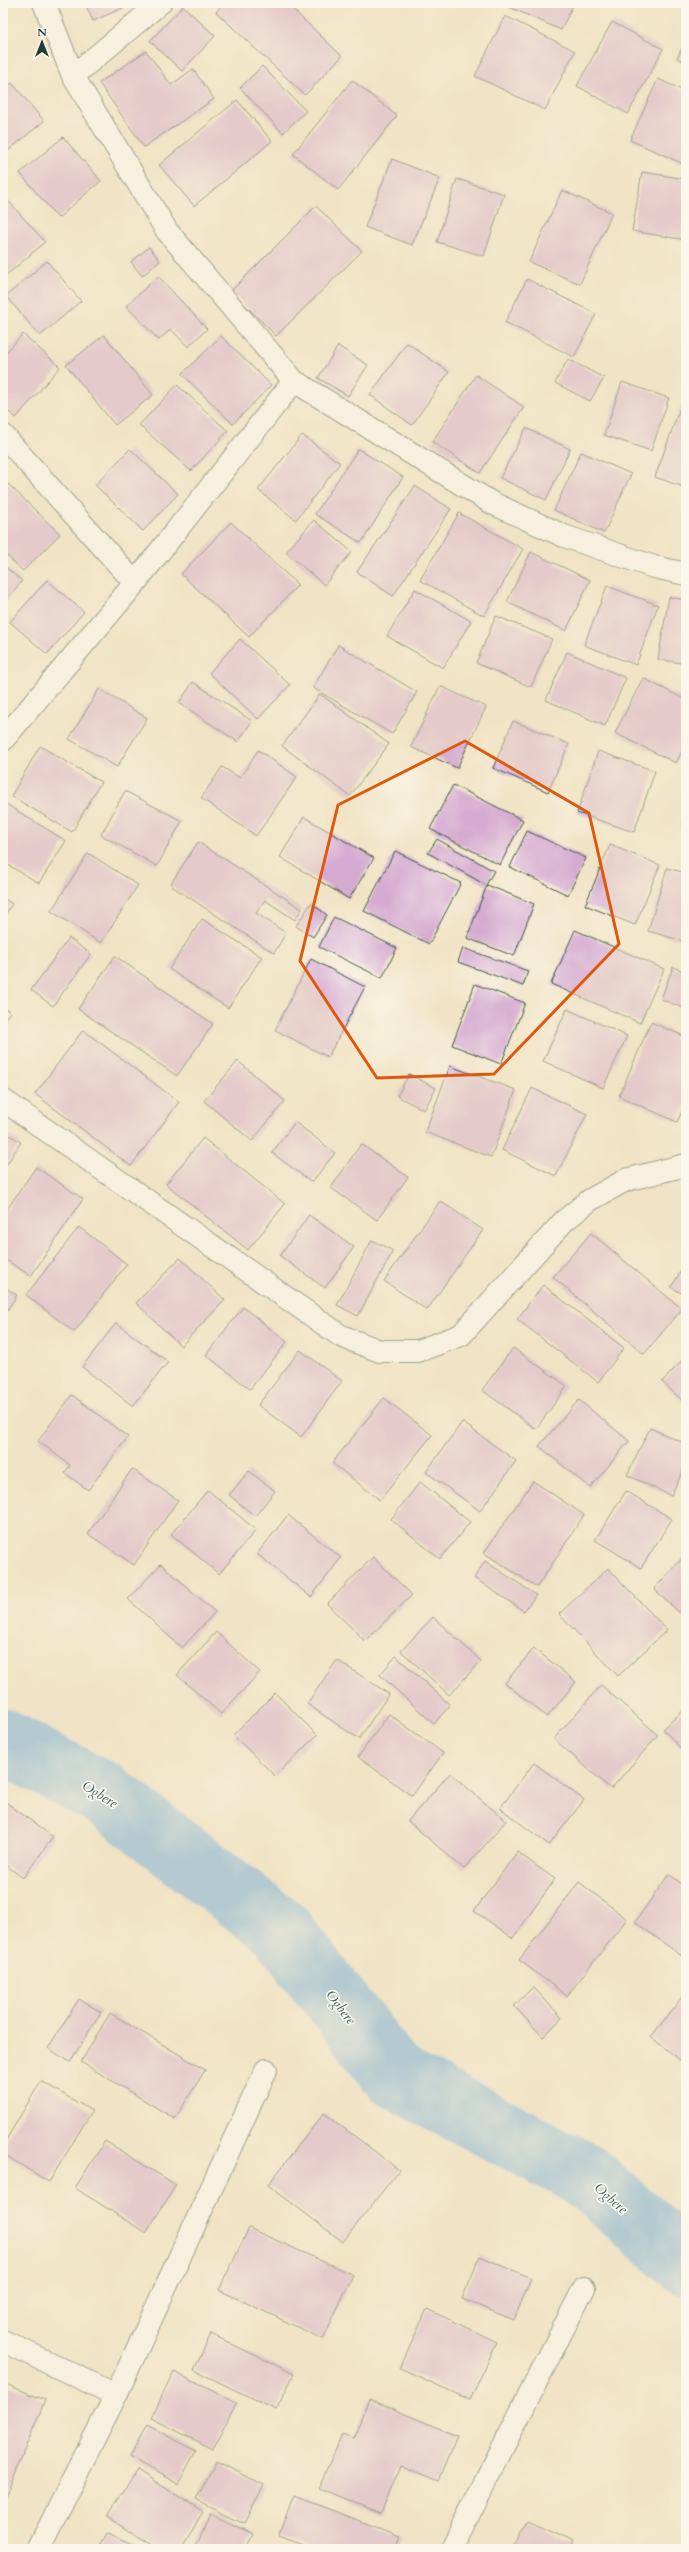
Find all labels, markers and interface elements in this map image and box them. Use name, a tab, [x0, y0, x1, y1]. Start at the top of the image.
north arrow	[22, 22, 62, 62]
text: N	[37, 25, 47, 40]
water label: Ogbere	[78, 1776, 122, 1813]
water label: Ogbere	[321, 1986, 360, 2029]
water label: Ogbere	[590, 2179, 632, 2219]

